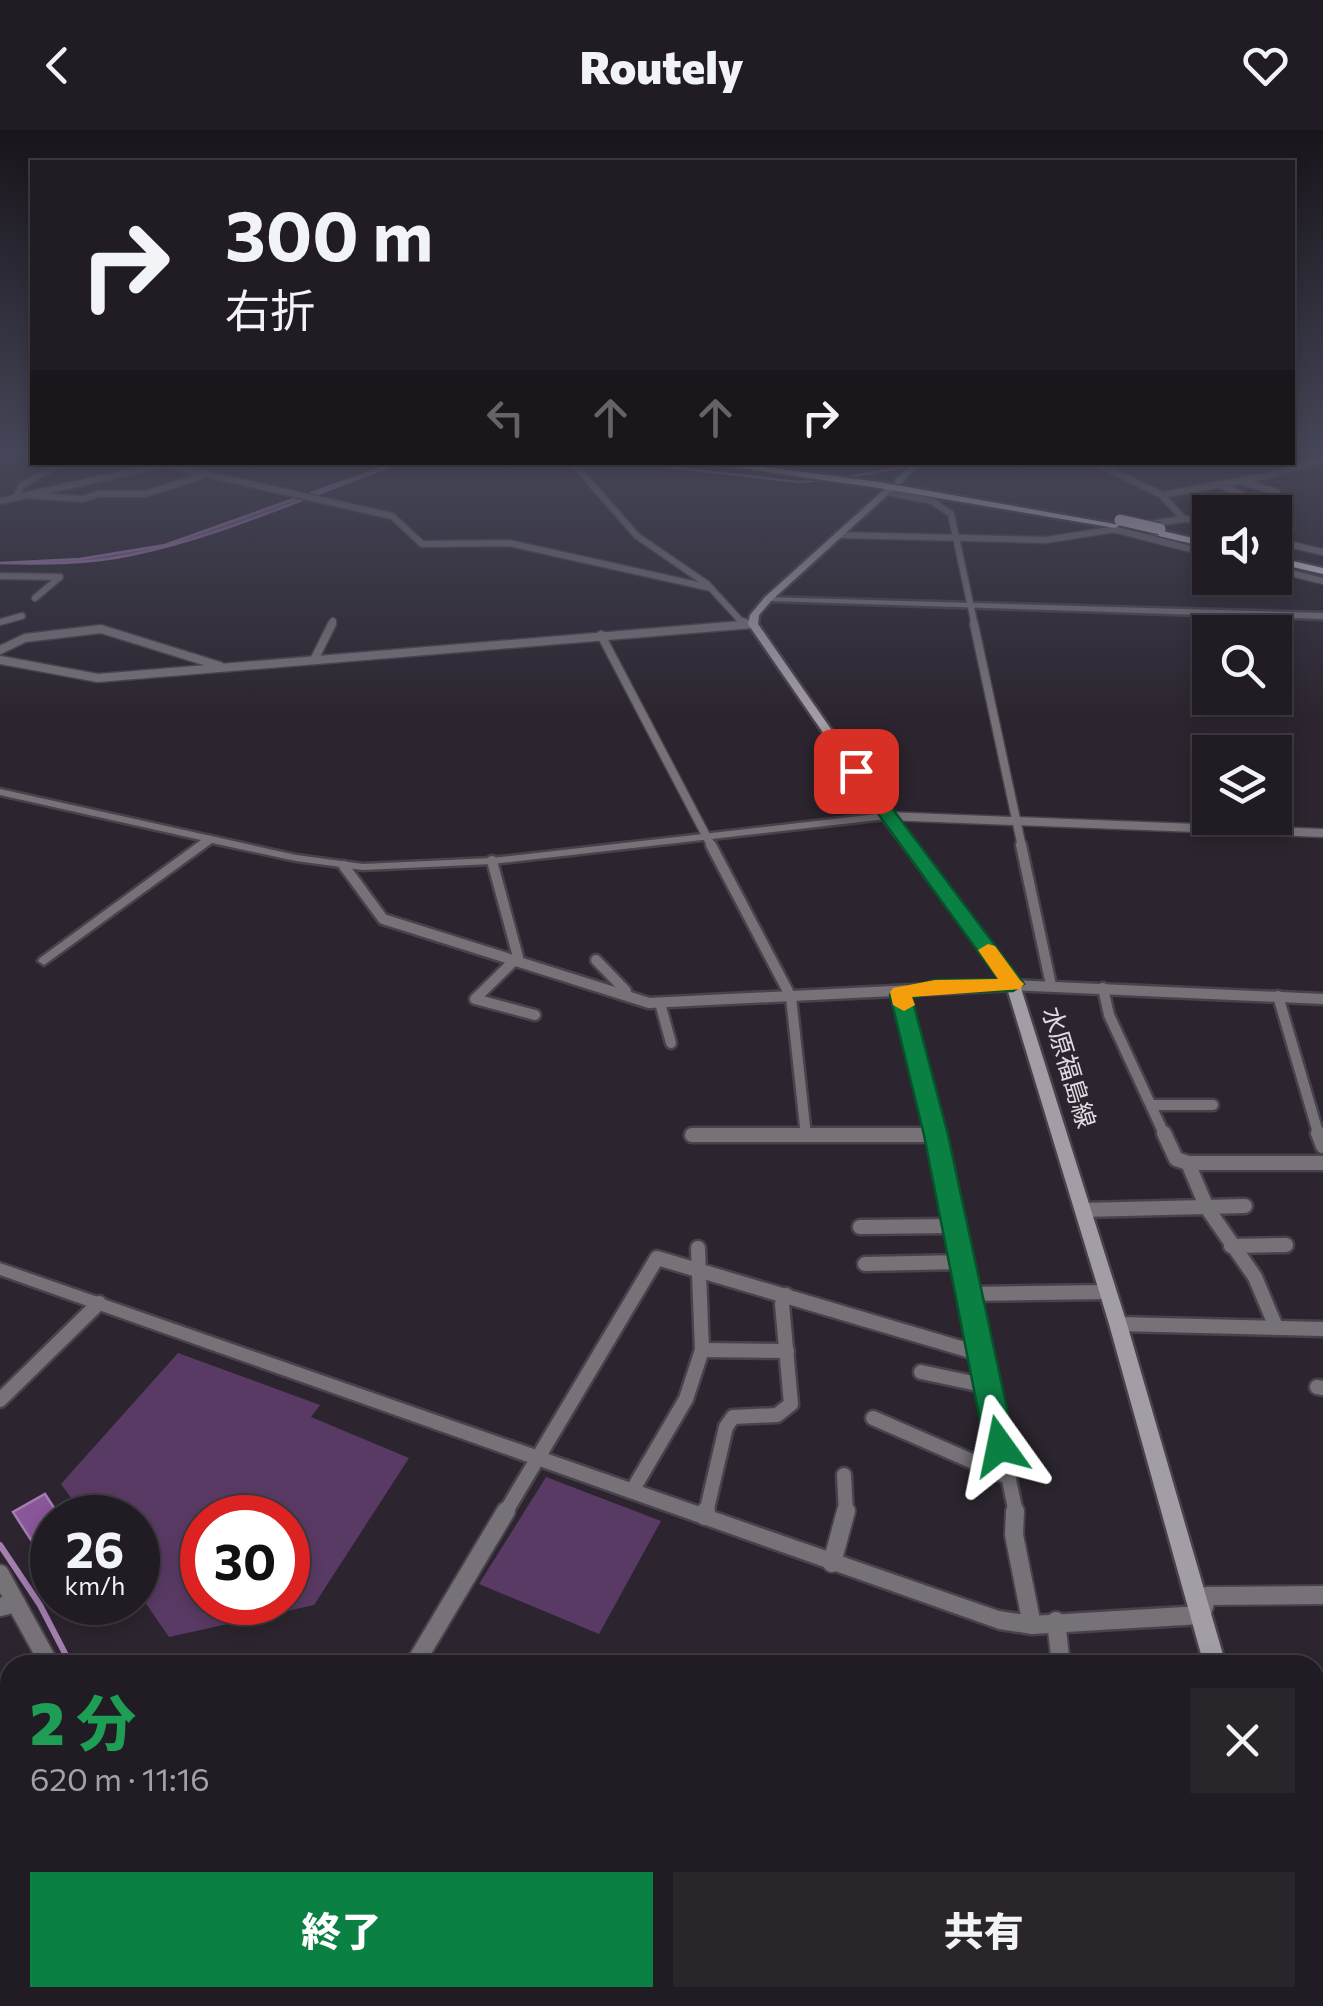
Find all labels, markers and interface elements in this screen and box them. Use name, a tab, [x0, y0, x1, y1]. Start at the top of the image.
icon: back	[30, 38, 85, 93]
text: Routely	[580, 38, 743, 93]
icon: heart	[1238, 38, 1293, 93]
text: 300 m	[225, 190, 433, 275]
icon: right	[60, 200, 190, 330]
text: 右折	[225, 281, 315, 336]
icon: left	[478, 390, 533, 445]
icon: ahead	[583, 390, 638, 445]
icon: ahead	[688, 390, 743, 445]
icon: right	[793, 390, 848, 445]
map controls	[1192, 495, 1292, 835]
button: sound	[1192, 495, 1292, 595]
button: search	[1192, 615, 1292, 715]
pin	[814, 729, 899, 814]
button: layers	[1192, 735, 1292, 835]
icon: arrive	[829, 744, 884, 799]
street label: 水原福島線	[1037, 1003, 1103, 1131]
position arrow	[948, 1394, 1052, 1498]
speed limit sign: 30	[180, 1495, 310, 1625]
text: 26	[65, 1517, 124, 1578]
text: km/h	[65, 1570, 125, 1600]
text: 2 分	[30, 1684, 136, 1757]
button: close	[1190, 1688, 1295, 1793]
text: 620 m · 11:16	[30, 1758, 210, 1798]
button: 終了	[30, 1872, 653, 1987]
button: 共有	[673, 1872, 1295, 1987]

